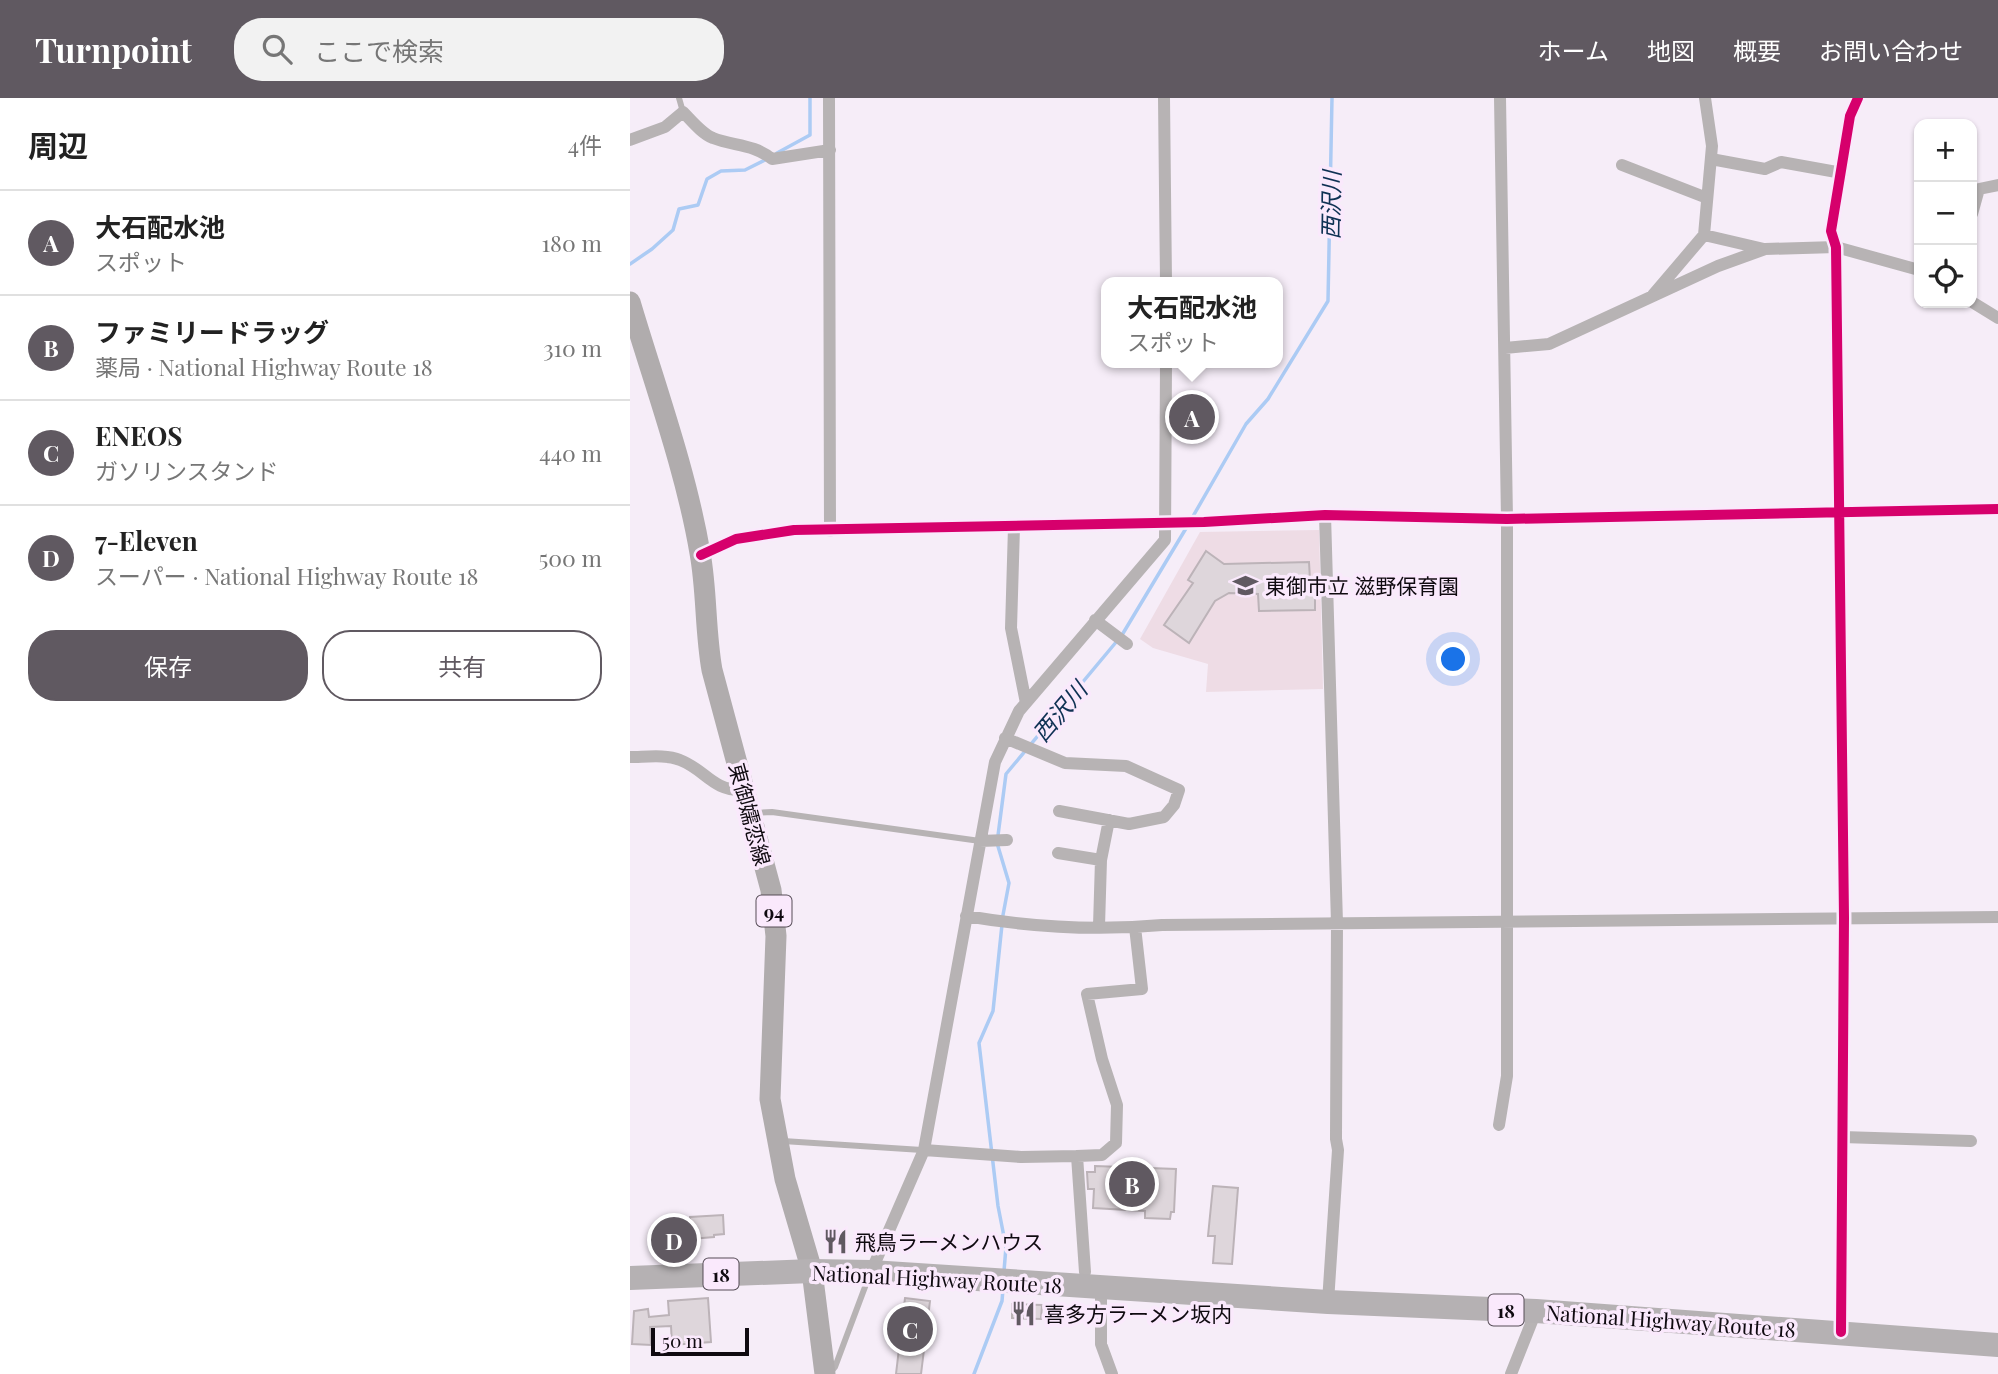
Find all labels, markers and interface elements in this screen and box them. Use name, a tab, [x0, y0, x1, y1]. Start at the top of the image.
search box	[234, 18, 724, 81]
text: Turnpoint	[35, 27, 192, 71]
icon: search	[258, 30, 296, 68]
text: ここで検索	[314, 33, 444, 68]
text: ホーム	[1538, 34, 1609, 66]
text: 地図	[1647, 34, 1695, 66]
text: 概要	[1733, 34, 1781, 66]
text: お問い合わせ	[1819, 34, 1963, 66]
map controls	[1914, 119, 1977, 308]
button: +	[1914, 119, 1977, 182]
text: 周辺	[28, 125, 88, 165]
text: 4件	[568, 129, 602, 160]
water label: 西沢川	[1314, 167, 1346, 240]
button: −	[1914, 182, 1977, 245]
text: 大石配水池	[95, 209, 225, 244]
text: A	[43, 227, 59, 258]
text: 180 m	[542, 227, 602, 258]
button: locate	[1914, 245, 1977, 308]
text: スポット	[95, 246, 187, 277]
popup	[1101, 277, 1283, 368]
text: 大石配水池	[1127, 289, 1257, 324]
text: ファミリードラッグ	[95, 314, 329, 349]
text: スポット	[1127, 326, 1219, 357]
text: B	[43, 332, 59, 363]
text: 310 m	[543, 332, 602, 363]
text: 薬局 · National Highway Route 18	[95, 351, 433, 382]
pin: A	[1169, 391, 1215, 443]
text: ENEOS	[95, 418, 183, 453]
text: C	[43, 437, 59, 468]
text: 440 m	[539, 437, 602, 468]
text: ガソリンスタンド	[95, 455, 279, 486]
text: 7-Eleven	[95, 523, 198, 558]
text: D	[42, 542, 60, 573]
text: 500 m	[539, 542, 602, 573]
text: スーパー · National Highway Route 18	[95, 560, 479, 591]
school or university icon: 東御市立 滋野保育園	[1231, 571, 1259, 599]
place label: 東御市立 滋野保育園	[1265, 571, 1459, 599]
button: 保存	[28, 630, 308, 701]
button: 共有	[322, 630, 602, 701]
your location	[1436, 642, 1470, 676]
water label: 西沢川	[1025, 672, 1095, 747]
street label: 東御嬬恋線	[724, 760, 778, 868]
road number: 94	[757, 896, 792, 926]
pin: B	[1109, 1158, 1155, 1210]
pin: D	[651, 1214, 697, 1266]
restaurant icon: 飛鳥ラーメンハウス	[821, 1227, 849, 1255]
place label: 飛鳥ラーメンハウス	[855, 1227, 1043, 1255]
street label: National Highway Route 18	[811, 1257, 1063, 1299]
road number: 18	[704, 1258, 738, 1290]
road number: 18	[1488, 1294, 1524, 1326]
street label: National Highway Route 18	[1545, 1297, 1797, 1343]
restaurant icon: 喜多方ラーメン坂内	[1010, 1299, 1038, 1327]
place label: 喜多方ラーメン坂内	[1044, 1299, 1232, 1327]
pin: C	[887, 1303, 933, 1355]
scale bar	[651, 1325, 749, 1357]
text: 50 m	[662, 1327, 703, 1353]

